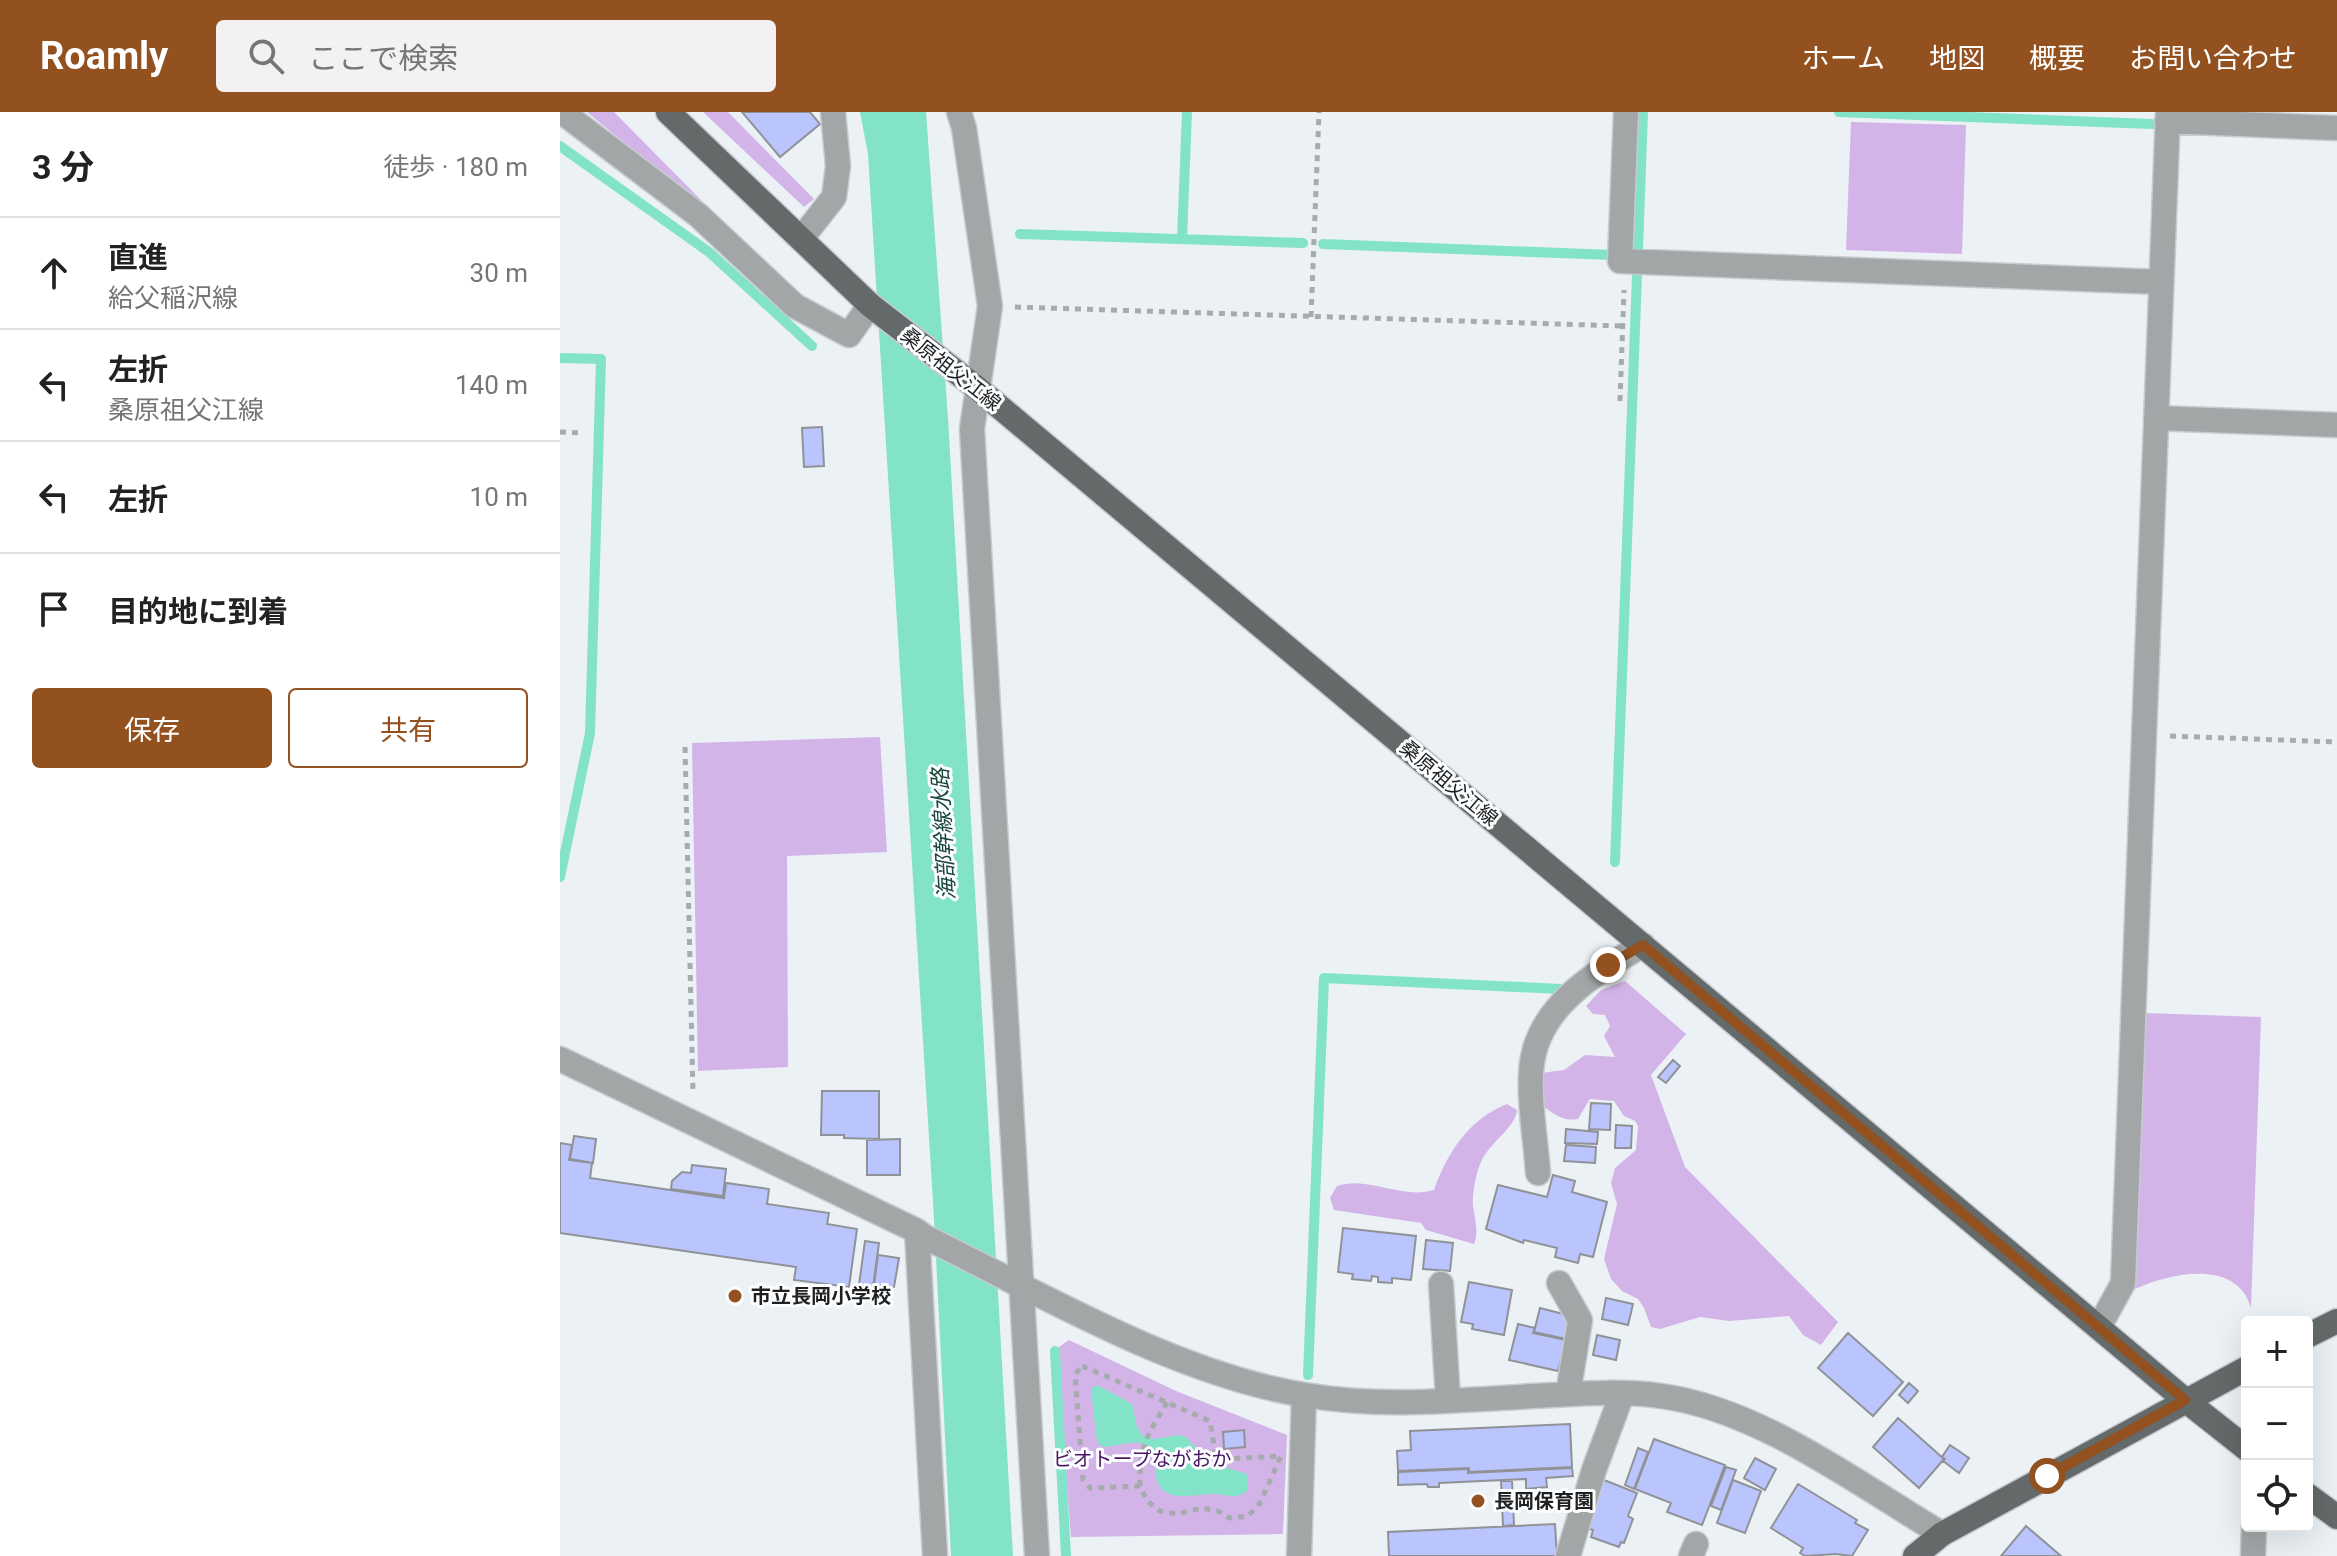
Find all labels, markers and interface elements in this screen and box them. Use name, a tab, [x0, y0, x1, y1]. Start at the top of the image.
search box	[216, 20, 776, 92]
text: Roamly	[40, 34, 168, 78]
icon: search	[244, 34, 288, 78]
text: ここで検索	[308, 41, 458, 76]
text: ホーム	[1802, 42, 1885, 75]
text: 地図	[1929, 42, 1985, 75]
text: 概要	[2029, 42, 2085, 75]
text: お問い合わせ	[2129, 42, 2297, 75]
text: 3 分	[32, 147, 94, 187]
text: 徒歩 · 180 m	[383, 152, 528, 182]
text: 直進	[108, 240, 168, 275]
icon: ahead	[32, 251, 76, 295]
text: 30 m	[470, 258, 528, 288]
text: 給父稲沢線	[108, 283, 238, 313]
street label: 桑原祖父江線	[896, 323, 1006, 415]
text: 左折	[108, 352, 168, 387]
icon: left	[32, 363, 76, 407]
text: 140 m	[455, 370, 528, 400]
text: 桑原祖父江線	[108, 395, 264, 425]
icon: left	[32, 475, 76, 519]
text: 左折	[108, 482, 168, 517]
text: 10 m	[470, 482, 528, 512]
icon: arrive	[32, 587, 76, 631]
text: 目的地に到着	[108, 594, 288, 629]
button: 保存	[32, 688, 272, 768]
button: 共有	[288, 688, 528, 768]
street label: 桑原祖父江線	[1395, 735, 1503, 831]
water label: 海部幹線水路	[927, 765, 959, 901]
route end	[1590, 947, 1626, 983]
place label: 市立長岡小学校	[751, 1284, 891, 1308]
marker: 市立長岡小学校	[726, 1287, 744, 1305]
map controls	[2241, 1316, 2313, 1532]
button: +	[2241, 1316, 2313, 1388]
button: −	[2241, 1388, 2313, 1460]
park label: ビオトープながおか	[1053, 1447, 1231, 1471]
route start	[2029, 1458, 2065, 1494]
button: locate	[2241, 1460, 2313, 1532]
place label: 長岡保育園	[1494, 1489, 1594, 1513]
marker: 長岡保育園	[1469, 1492, 1487, 1510]

